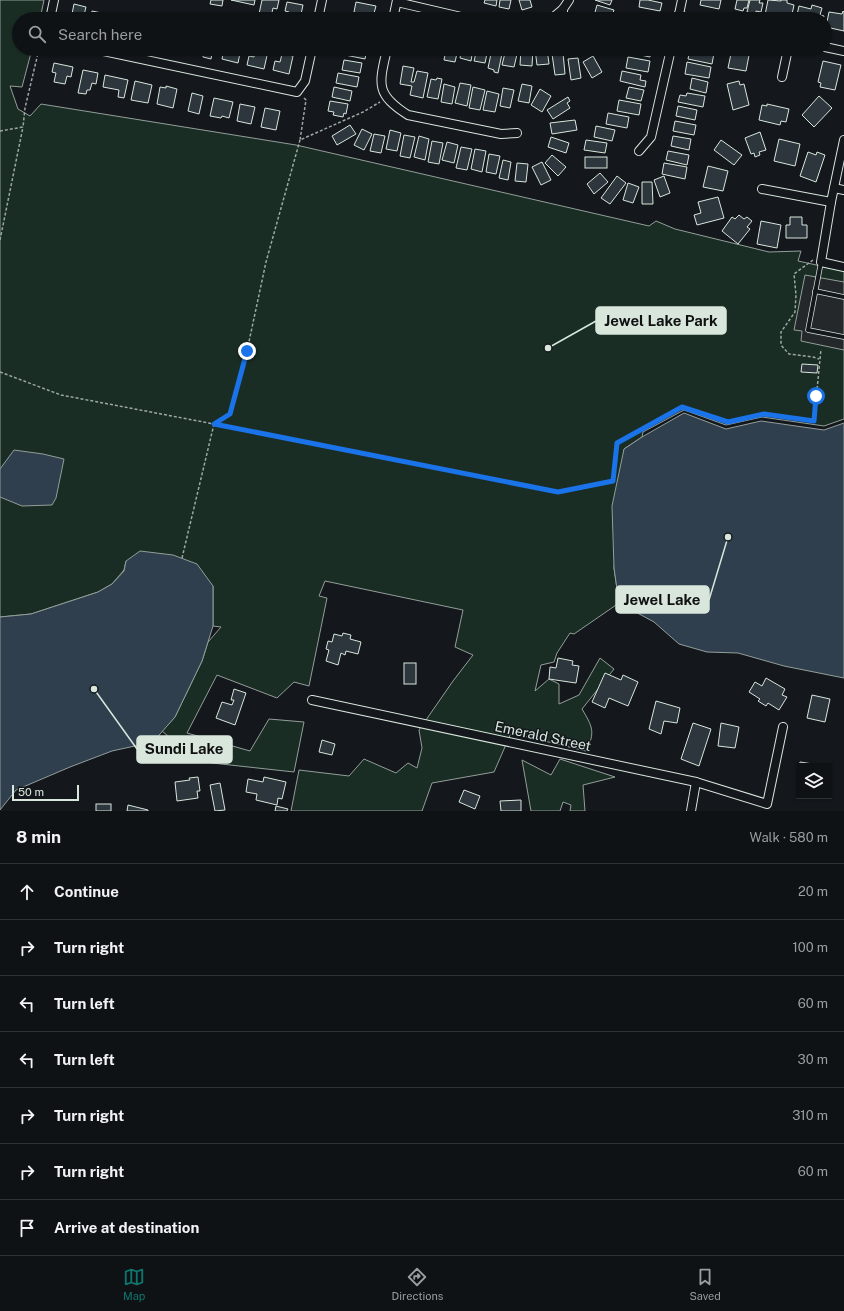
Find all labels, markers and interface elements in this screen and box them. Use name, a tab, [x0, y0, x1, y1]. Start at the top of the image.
search box	[12, 12, 832, 56]
icon: search	[26, 23, 48, 45]
text: Search here	[58, 26, 142, 43]
callout: Jewel Lake Park	[596, 307, 726, 334]
text: Jewel Lake Park	[604, 312, 718, 329]
route end	[238, 342, 256, 360]
route start	[807, 387, 825, 405]
callout: Jewel Lake	[616, 586, 709, 613]
text: Jewel Lake	[623, 591, 701, 608]
street label: Emerald Street	[493, 718, 593, 754]
callout: Sundi Lake	[137, 736, 232, 763]
text: Sundi Lake	[145, 740, 223, 757]
map controls	[796, 763, 832, 799]
button: layers	[796, 763, 832, 799]
scale bar	[12, 783, 79, 802]
text: 50 m	[18, 786, 44, 798]
text: 8 min	[16, 827, 61, 847]
text: Walk · 580 m	[750, 830, 828, 845]
icon: ahead	[16, 881, 38, 903]
text: Continue	[54, 883, 119, 900]
text: 20 m	[798, 884, 828, 899]
icon: right	[16, 937, 38, 959]
text: Turn right	[54, 939, 124, 956]
text: 100 m	[792, 940, 828, 955]
icon: left	[16, 993, 38, 1015]
text: Turn left	[54, 995, 115, 1012]
text: 60 m	[798, 996, 828, 1011]
icon: left	[16, 1049, 38, 1071]
text: Turn left	[54, 1051, 115, 1068]
text: 30 m	[798, 1052, 828, 1067]
icon: right	[16, 1105, 38, 1127]
text: Turn right	[54, 1107, 124, 1124]
text: 310 m	[792, 1108, 828, 1123]
icon: right	[16, 1161, 38, 1183]
text: Turn right	[54, 1163, 124, 1180]
text: 60 m	[798, 1164, 828, 1179]
icon: arrive	[16, 1217, 38, 1239]
text: Arrive at destination	[54, 1219, 199, 1236]
tab: Map	[123, 1266, 145, 1302]
tab: Directions	[392, 1266, 443, 1302]
tab: Saved	[689, 1266, 721, 1302]

